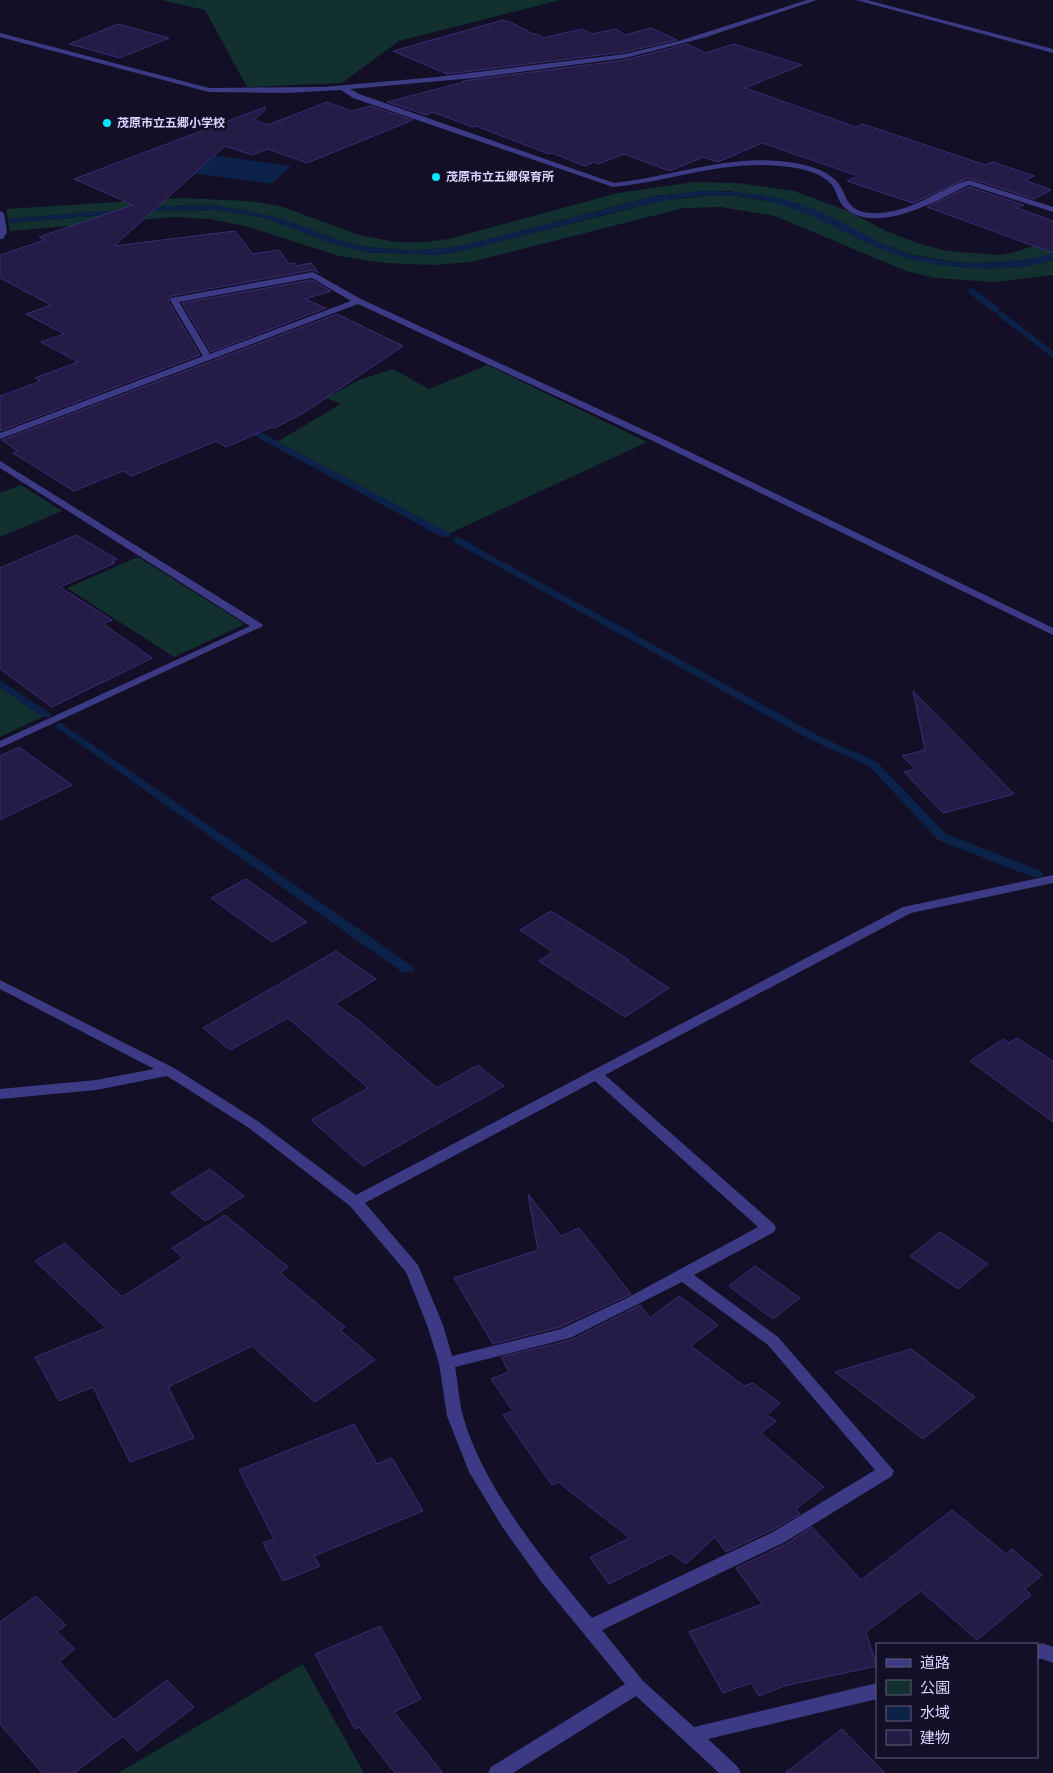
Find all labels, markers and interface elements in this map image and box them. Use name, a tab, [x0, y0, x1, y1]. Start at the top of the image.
place label: 茂原市立五郷小学校	[117, 115, 225, 130]
marker: 茂原市立五郷小学校	[101, 117, 113, 129]
place label: 茂原市立五郷保育所	[446, 169, 554, 184]
marker: 茂原市立五郷保育所	[430, 171, 442, 183]
legend	[876, 1643, 1038, 1758]
text: 道路	[920, 1654, 950, 1672]
text: 公園	[920, 1679, 950, 1697]
text: 水域	[920, 1704, 950, 1722]
text: 建物	[920, 1729, 950, 1747]

